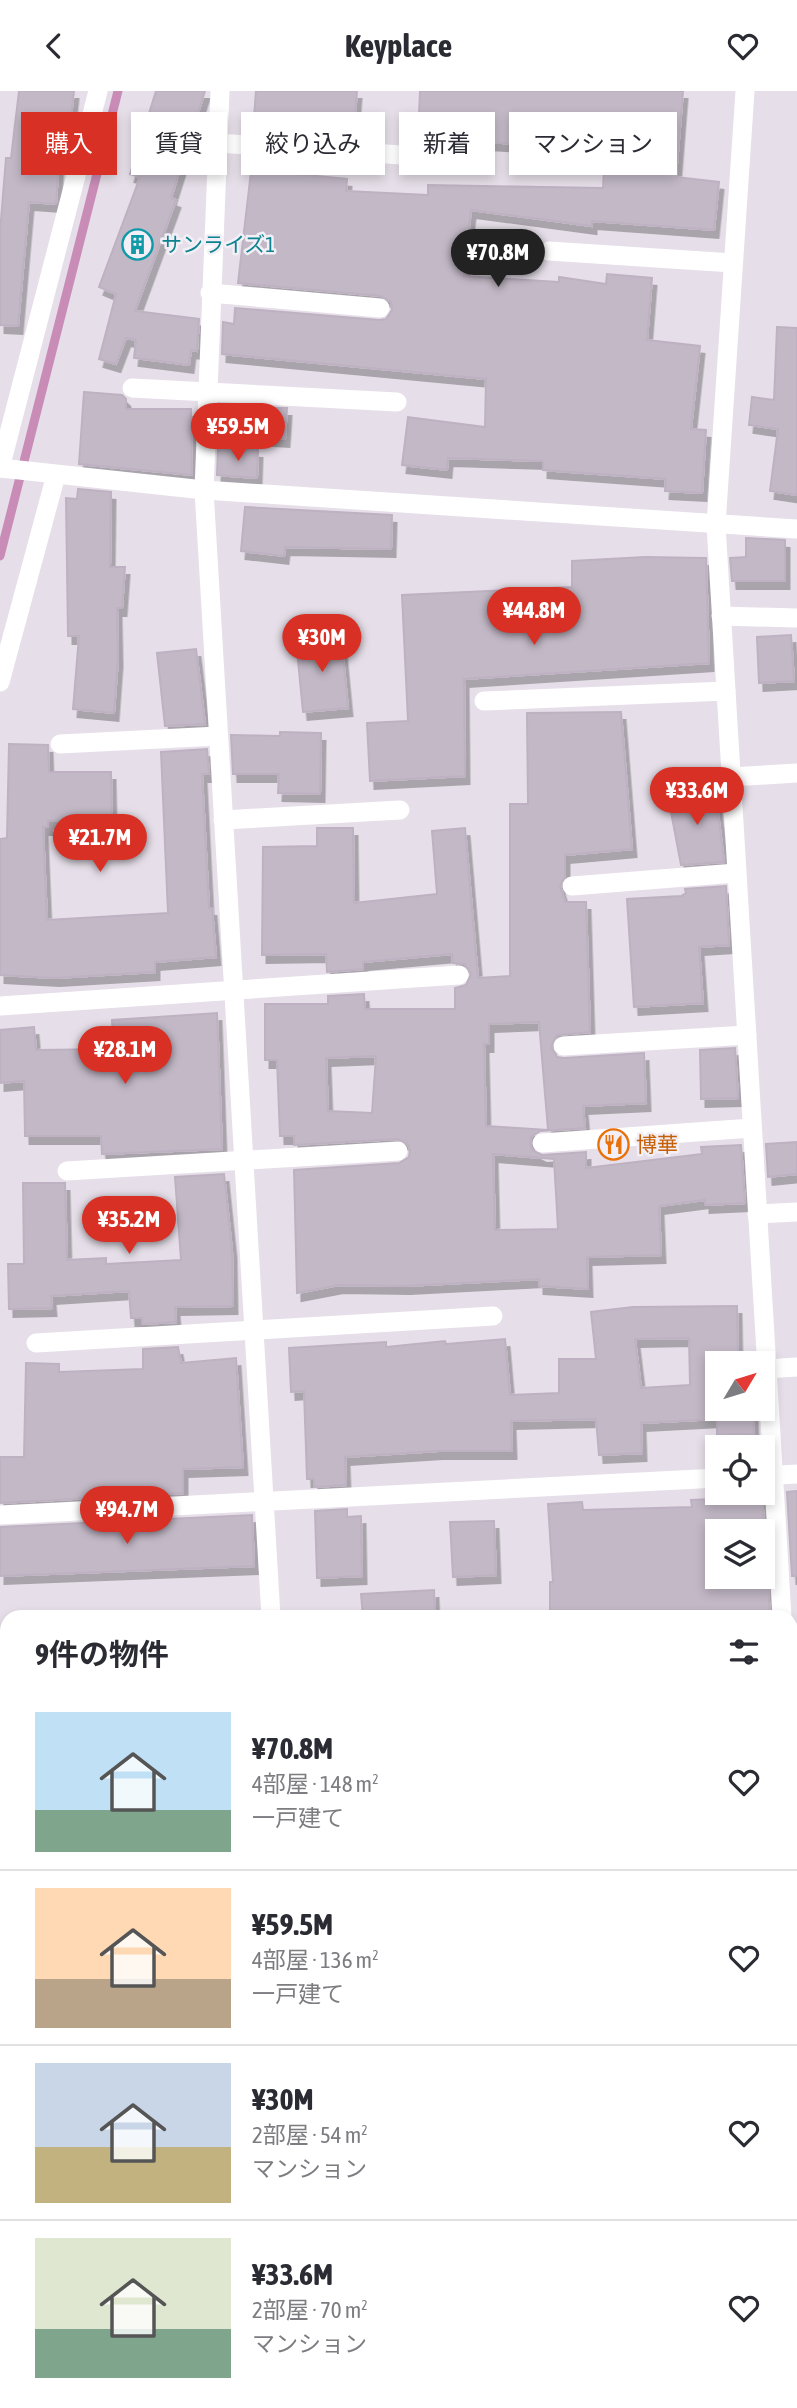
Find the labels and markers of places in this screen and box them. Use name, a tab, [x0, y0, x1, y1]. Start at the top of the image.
building icon: サンライズ1	[121, 227, 155, 261]
pin: ¥70.8M	[441, 229, 555, 289]
place label: サンライズ1	[161, 232, 275, 256]
pin: ¥59.5M	[181, 403, 295, 463]
pin: ¥44.8M	[477, 587, 591, 647]
pin: ¥30M	[281, 615, 363, 674]
pin: ¥33.6M	[640, 767, 754, 827]
pin: ¥21.7M	[43, 815, 157, 874]
pin: ¥28.1M	[68, 1027, 182, 1086]
restaurant icon: 博華	[596, 1127, 630, 1161]
place label: 博華	[636, 1132, 678, 1156]
pin: ¥35.2M	[72, 1197, 186, 1256]
pin: ¥94.7M	[70, 1487, 184, 1546]

